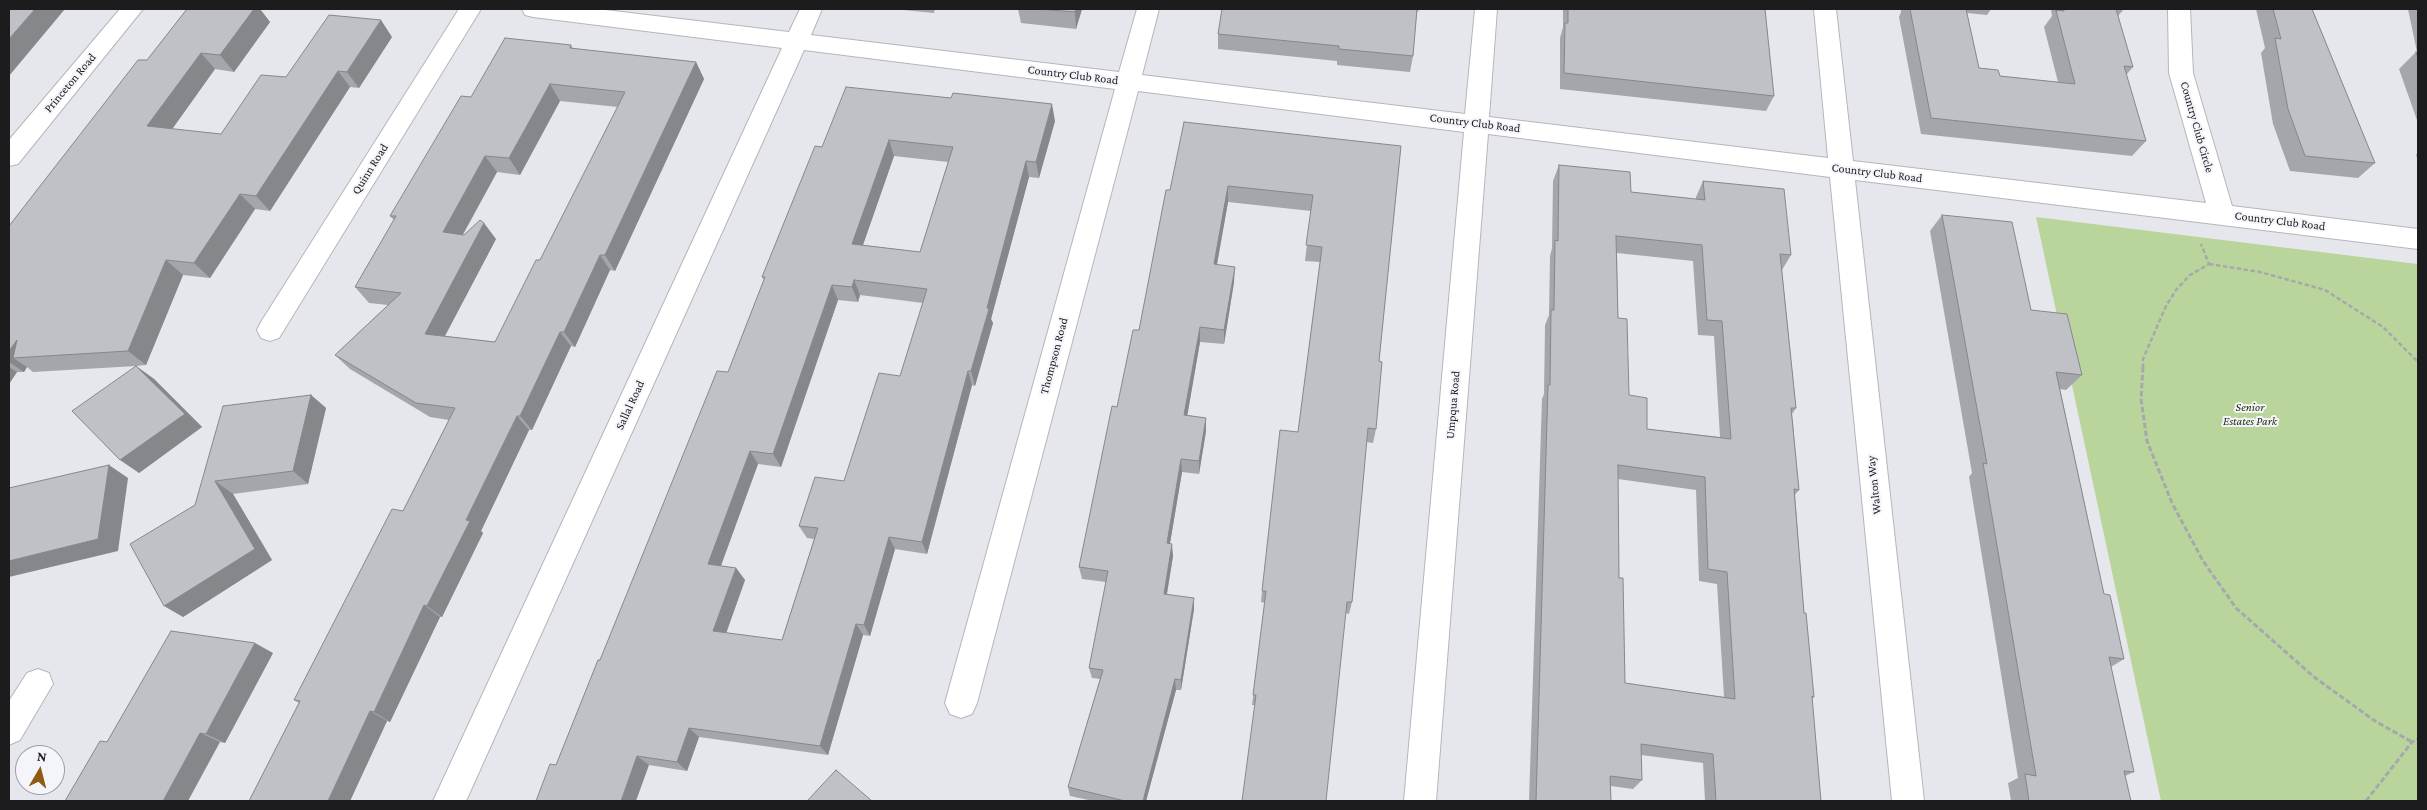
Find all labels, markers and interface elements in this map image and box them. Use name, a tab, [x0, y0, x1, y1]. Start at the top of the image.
street label: Princeton Road	[41, 50, 99, 116]
street label: Country Club Road	[1027, 62, 1119, 88]
street label: Country Club Circle	[2177, 80, 2217, 174]
street label: Country Club Road	[1429, 110, 1521, 136]
street label: Quinn Road	[349, 141, 391, 197]
street label: Country Club Road	[1831, 160, 1923, 186]
street label: Country Club Road	[2234, 208, 2326, 234]
street label: Thompson Road	[1037, 316, 1071, 396]
street label: Umpqua Road	[1443, 370, 1463, 440]
street label: Sallal Road	[612, 378, 648, 432]
park label: Senior Estates Park	[2223, 400, 2277, 428]
street label: Walton Way	[1864, 455, 1884, 515]
north arrow	[15, 745, 65, 795]
text: N	[36, 748, 48, 765]

